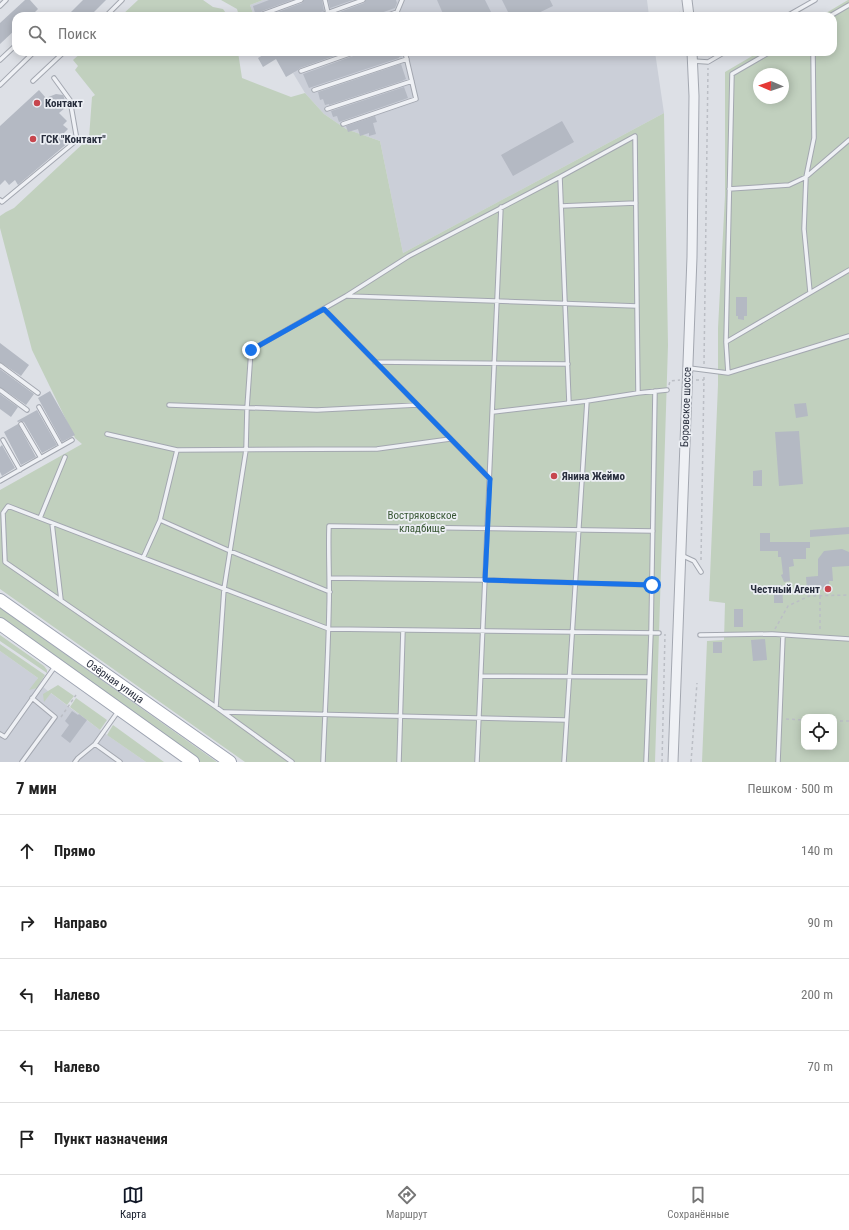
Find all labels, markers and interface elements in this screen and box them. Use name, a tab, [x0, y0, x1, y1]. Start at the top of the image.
search box	[12, 12, 837, 56]
icon: search	[26, 23, 48, 45]
text: Поиск	[58, 25, 97, 43]
north arrow	[753, 68, 789, 104]
place label: Контакт	[45, 97, 83, 110]
marker: Контакт	[32, 98, 42, 108]
place label: ГСК "Контакт"	[41, 133, 106, 146]
marker: ГСК "Контакт"	[28, 134, 38, 144]
route end	[242, 341, 260, 359]
street label: Боровское шоссе	[678, 367, 694, 447]
place label: Янина Жеймо	[561, 470, 626, 483]
marker: Янина Жеймо	[549, 471, 559, 481]
park label: Востряковское кладбище	[387, 509, 457, 535]
route start	[643, 576, 661, 594]
place label: Честный Агент	[750, 583, 820, 596]
marker: Честный Агент	[823, 584, 833, 594]
street label: Озёрная улица	[84, 656, 147, 706]
map controls	[801, 714, 837, 750]
button: locate	[801, 714, 837, 750]
text: 7 мин	[16, 778, 57, 798]
text: Пешком · 500 m	[747, 781, 833, 796]
icon: ahead	[16, 840, 38, 862]
text: Прямо	[54, 842, 95, 860]
text: 140 m	[801, 843, 833, 858]
icon: right	[16, 912, 38, 934]
text: Направо	[54, 914, 107, 932]
text: 90 m	[807, 915, 833, 930]
icon: left	[16, 984, 38, 1006]
text: Налево	[54, 986, 100, 1004]
text: 200 m	[801, 987, 833, 1002]
icon: left	[16, 1056, 38, 1078]
text: Налево	[54, 1058, 100, 1076]
text: 70 m	[807, 1059, 833, 1074]
icon: arrive	[16, 1128, 38, 1150]
text: Пункт назначения	[54, 1130, 168, 1148]
tab: Карта	[120, 1184, 146, 1221]
tab: Маршрут	[386, 1184, 427, 1221]
tab: Сохранённые	[667, 1184, 729, 1221]

